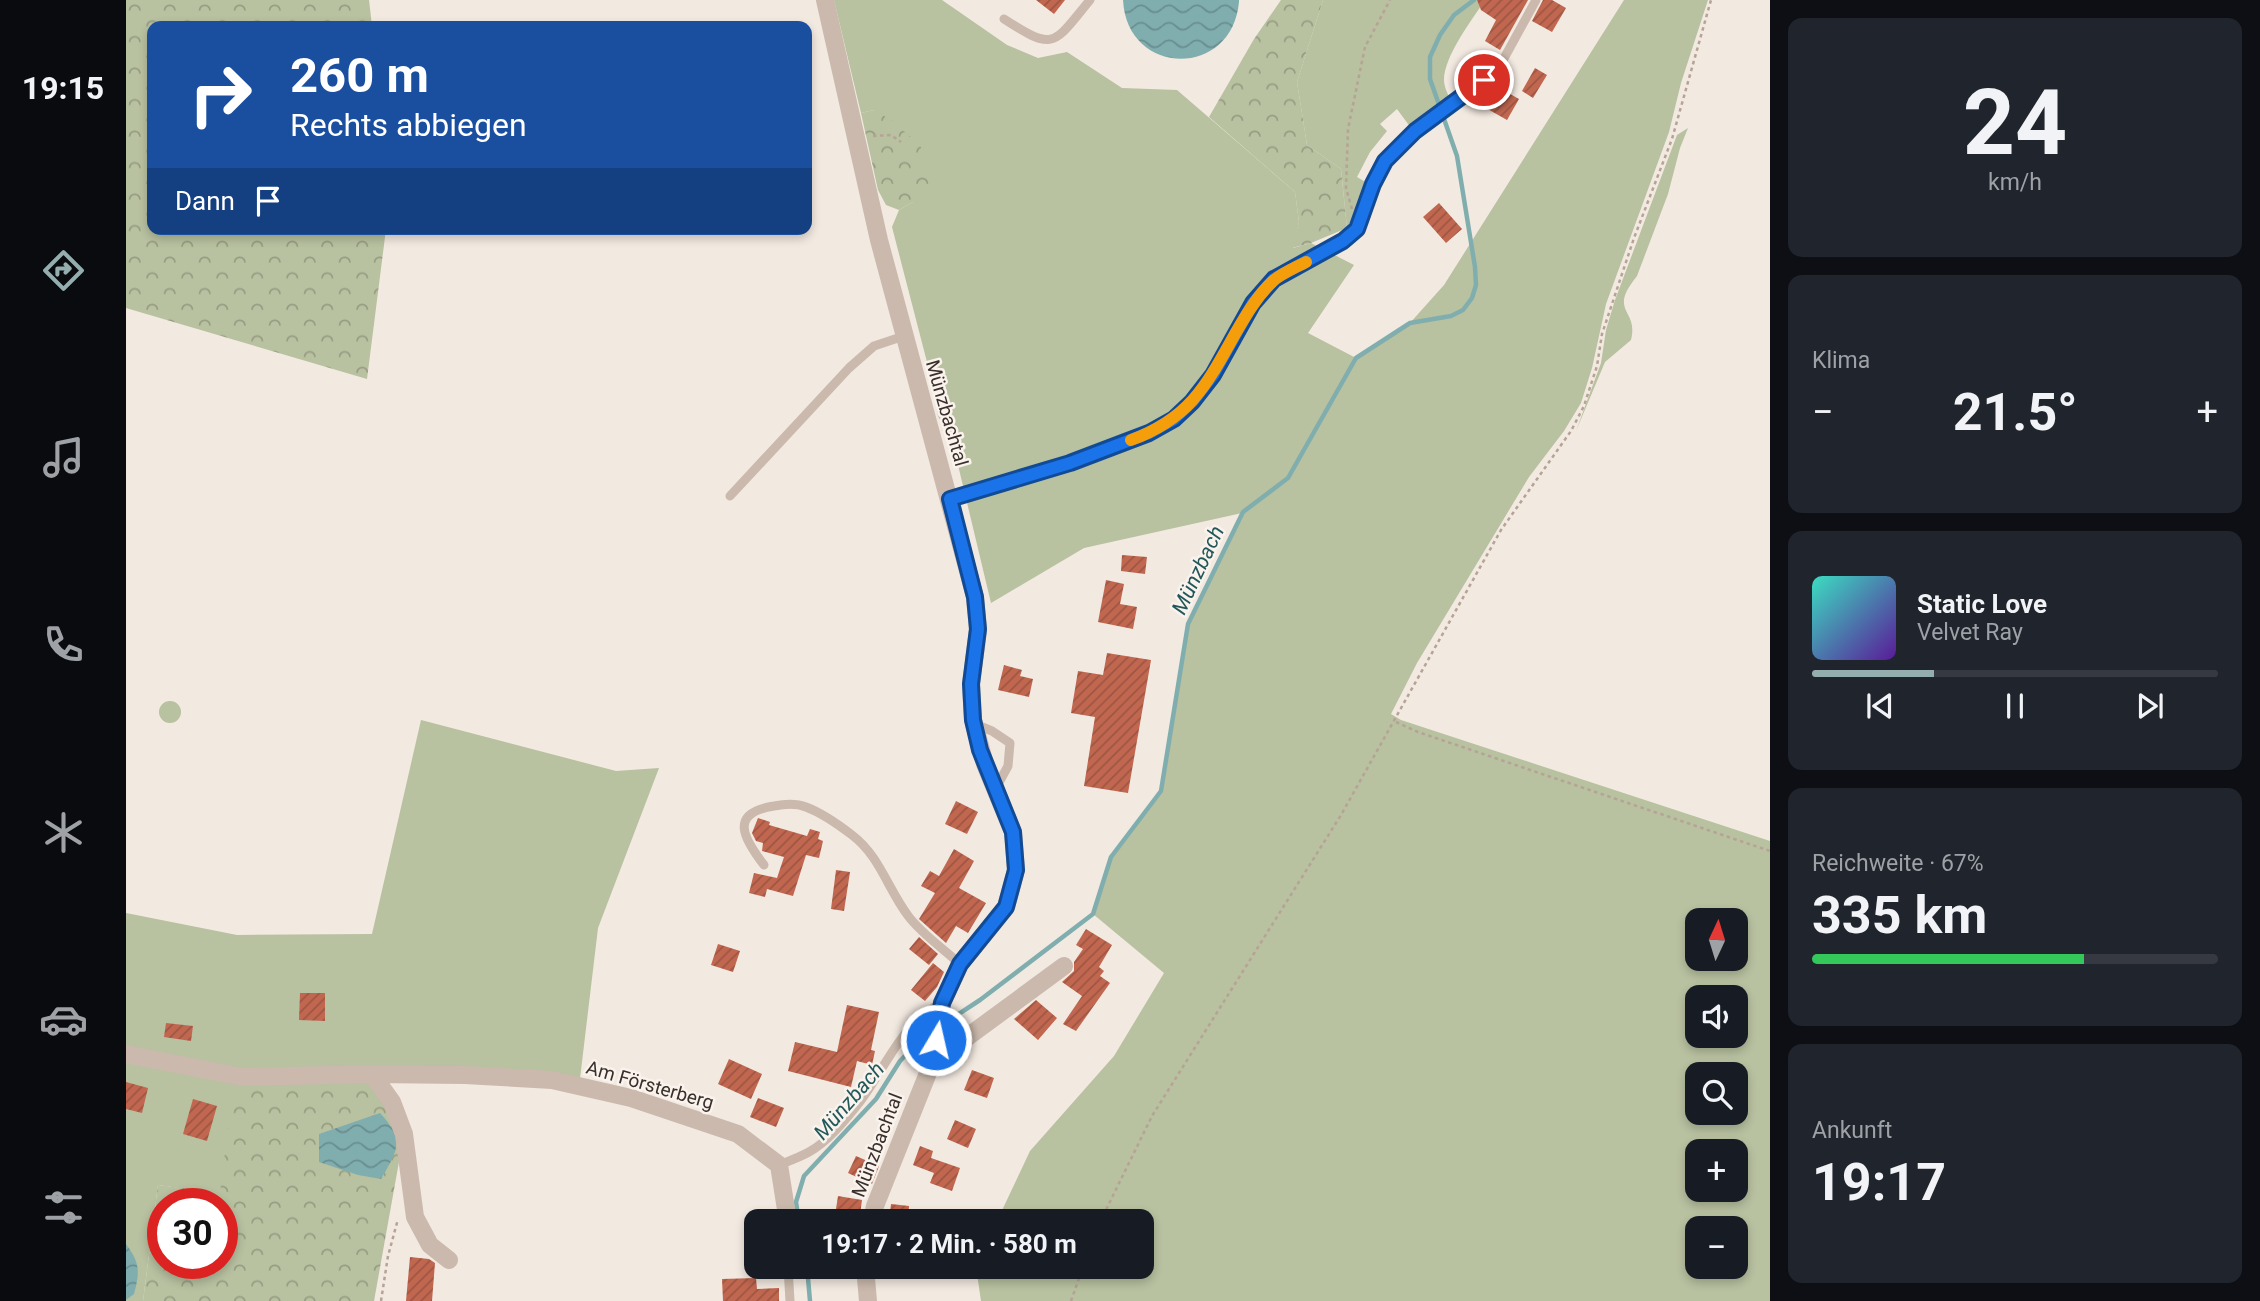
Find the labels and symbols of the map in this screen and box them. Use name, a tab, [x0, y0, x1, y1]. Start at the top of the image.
pin	[1454, 50, 1514, 110]
street label: Münzbachtal	[921, 357, 973, 469]
water label: Münzbach	[1167, 522, 1229, 618]
north arrow	[1685, 908, 1748, 971]
position arrow	[899, 1003, 973, 1077]
street label: Am Försterberg	[584, 1056, 716, 1114]
water label: Münzbach	[809, 1057, 889, 1145]
street label: Münzbachtal	[847, 1090, 907, 1200]
speed limit sign: 30	[147, 1188, 238, 1279]

